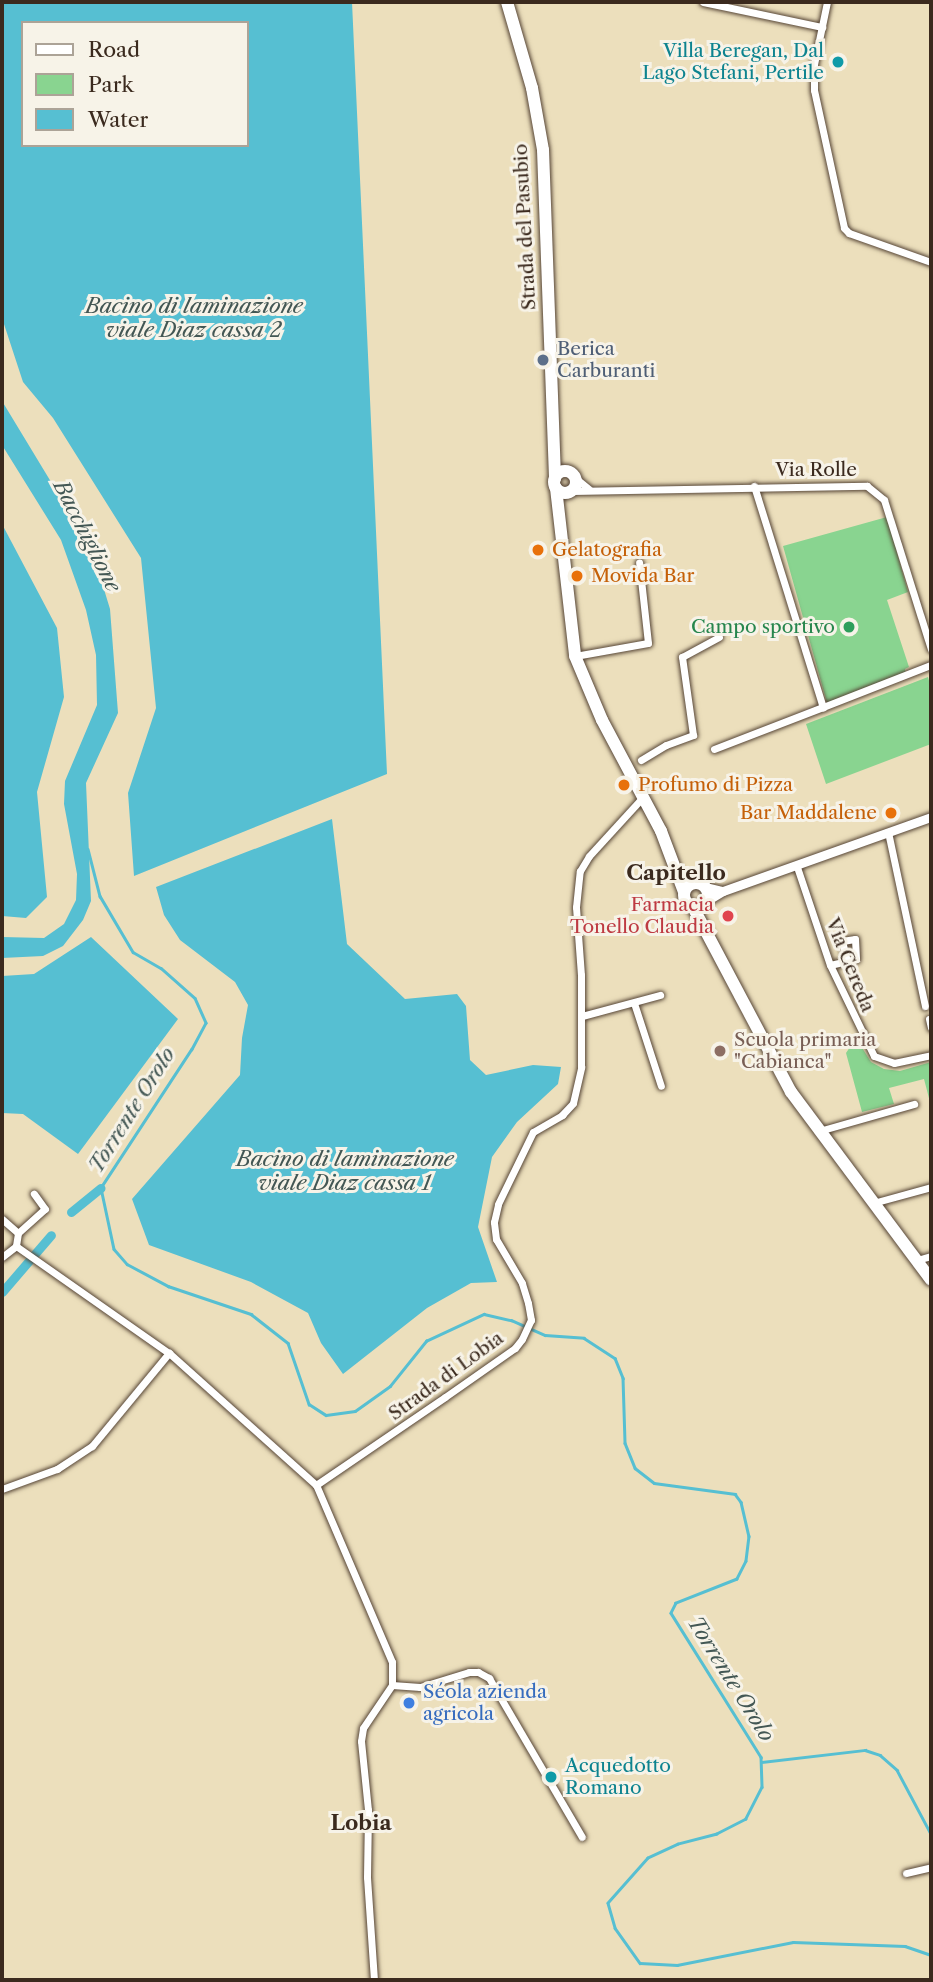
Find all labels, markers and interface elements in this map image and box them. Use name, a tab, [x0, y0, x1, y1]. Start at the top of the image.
legend	[21, 21, 248, 147]
text: Road	[88, 37, 140, 62]
place label: Villa Beregan, Dal Lago Stefani, Pertile	[642, 40, 824, 84]
marker: Villa Beregan, Dal Lago Stefani, Pertile	[830, 54, 846, 70]
text: Park	[88, 72, 134, 97]
text: Water	[88, 107, 148, 132]
street label: Strada del Pasubio	[509, 143, 541, 311]
water label: Bacino di laminazione viale Diaz cassa 2	[85, 293, 303, 343]
place label: Berica Carburanti	[557, 338, 655, 382]
marker: Berica Carburanti	[535, 352, 551, 368]
street label: Via Rolle	[775, 459, 857, 481]
water label: Bacchiglione	[48, 476, 126, 596]
place label: Gelatografia	[552, 539, 662, 561]
marker: Gelatografia	[530, 542, 546, 558]
place label: Movida Bar	[591, 565, 695, 587]
marker: Movida Bar	[569, 568, 585, 584]
place label: Campo sportivo	[691, 616, 835, 638]
marker: Campo sportivo	[841, 619, 857, 635]
place label: Profumo di Pizza	[638, 774, 793, 796]
marker: Profumo di Pizza	[616, 777, 632, 793]
place label: Bar Maddalene	[740, 802, 877, 824]
marker: Bar Maddalene	[883, 805, 899, 821]
district label: Capitello	[626, 860, 726, 886]
place label: Farmacia Tonello Claudia	[570, 894, 714, 938]
marker: Farmacia Tonello Claudia	[720, 908, 736, 924]
street label: Via Cereda	[821, 914, 879, 1016]
place label: Scuola primaria "Cabianca"	[734, 1029, 876, 1073]
water label: Torrente Orolo	[83, 1043, 181, 1177]
marker: Scuola primaria "Cabianca"	[712, 1043, 728, 1059]
water label: Bacino di laminazione viale Diaz cassa 1	[236, 1146, 454, 1196]
street label: Strada di Lobia	[384, 1327, 508, 1425]
water label: Torrente Orolo	[682, 1612, 780, 1746]
place label: Séola azienda agricola	[423, 1681, 547, 1725]
marker: Séola azienda agricola	[401, 1695, 417, 1711]
place label: Acquedotto Romano	[565, 1755, 671, 1799]
marker: Acquedotto Romano	[543, 1769, 559, 1785]
district label: Lobia	[330, 1810, 392, 1836]

